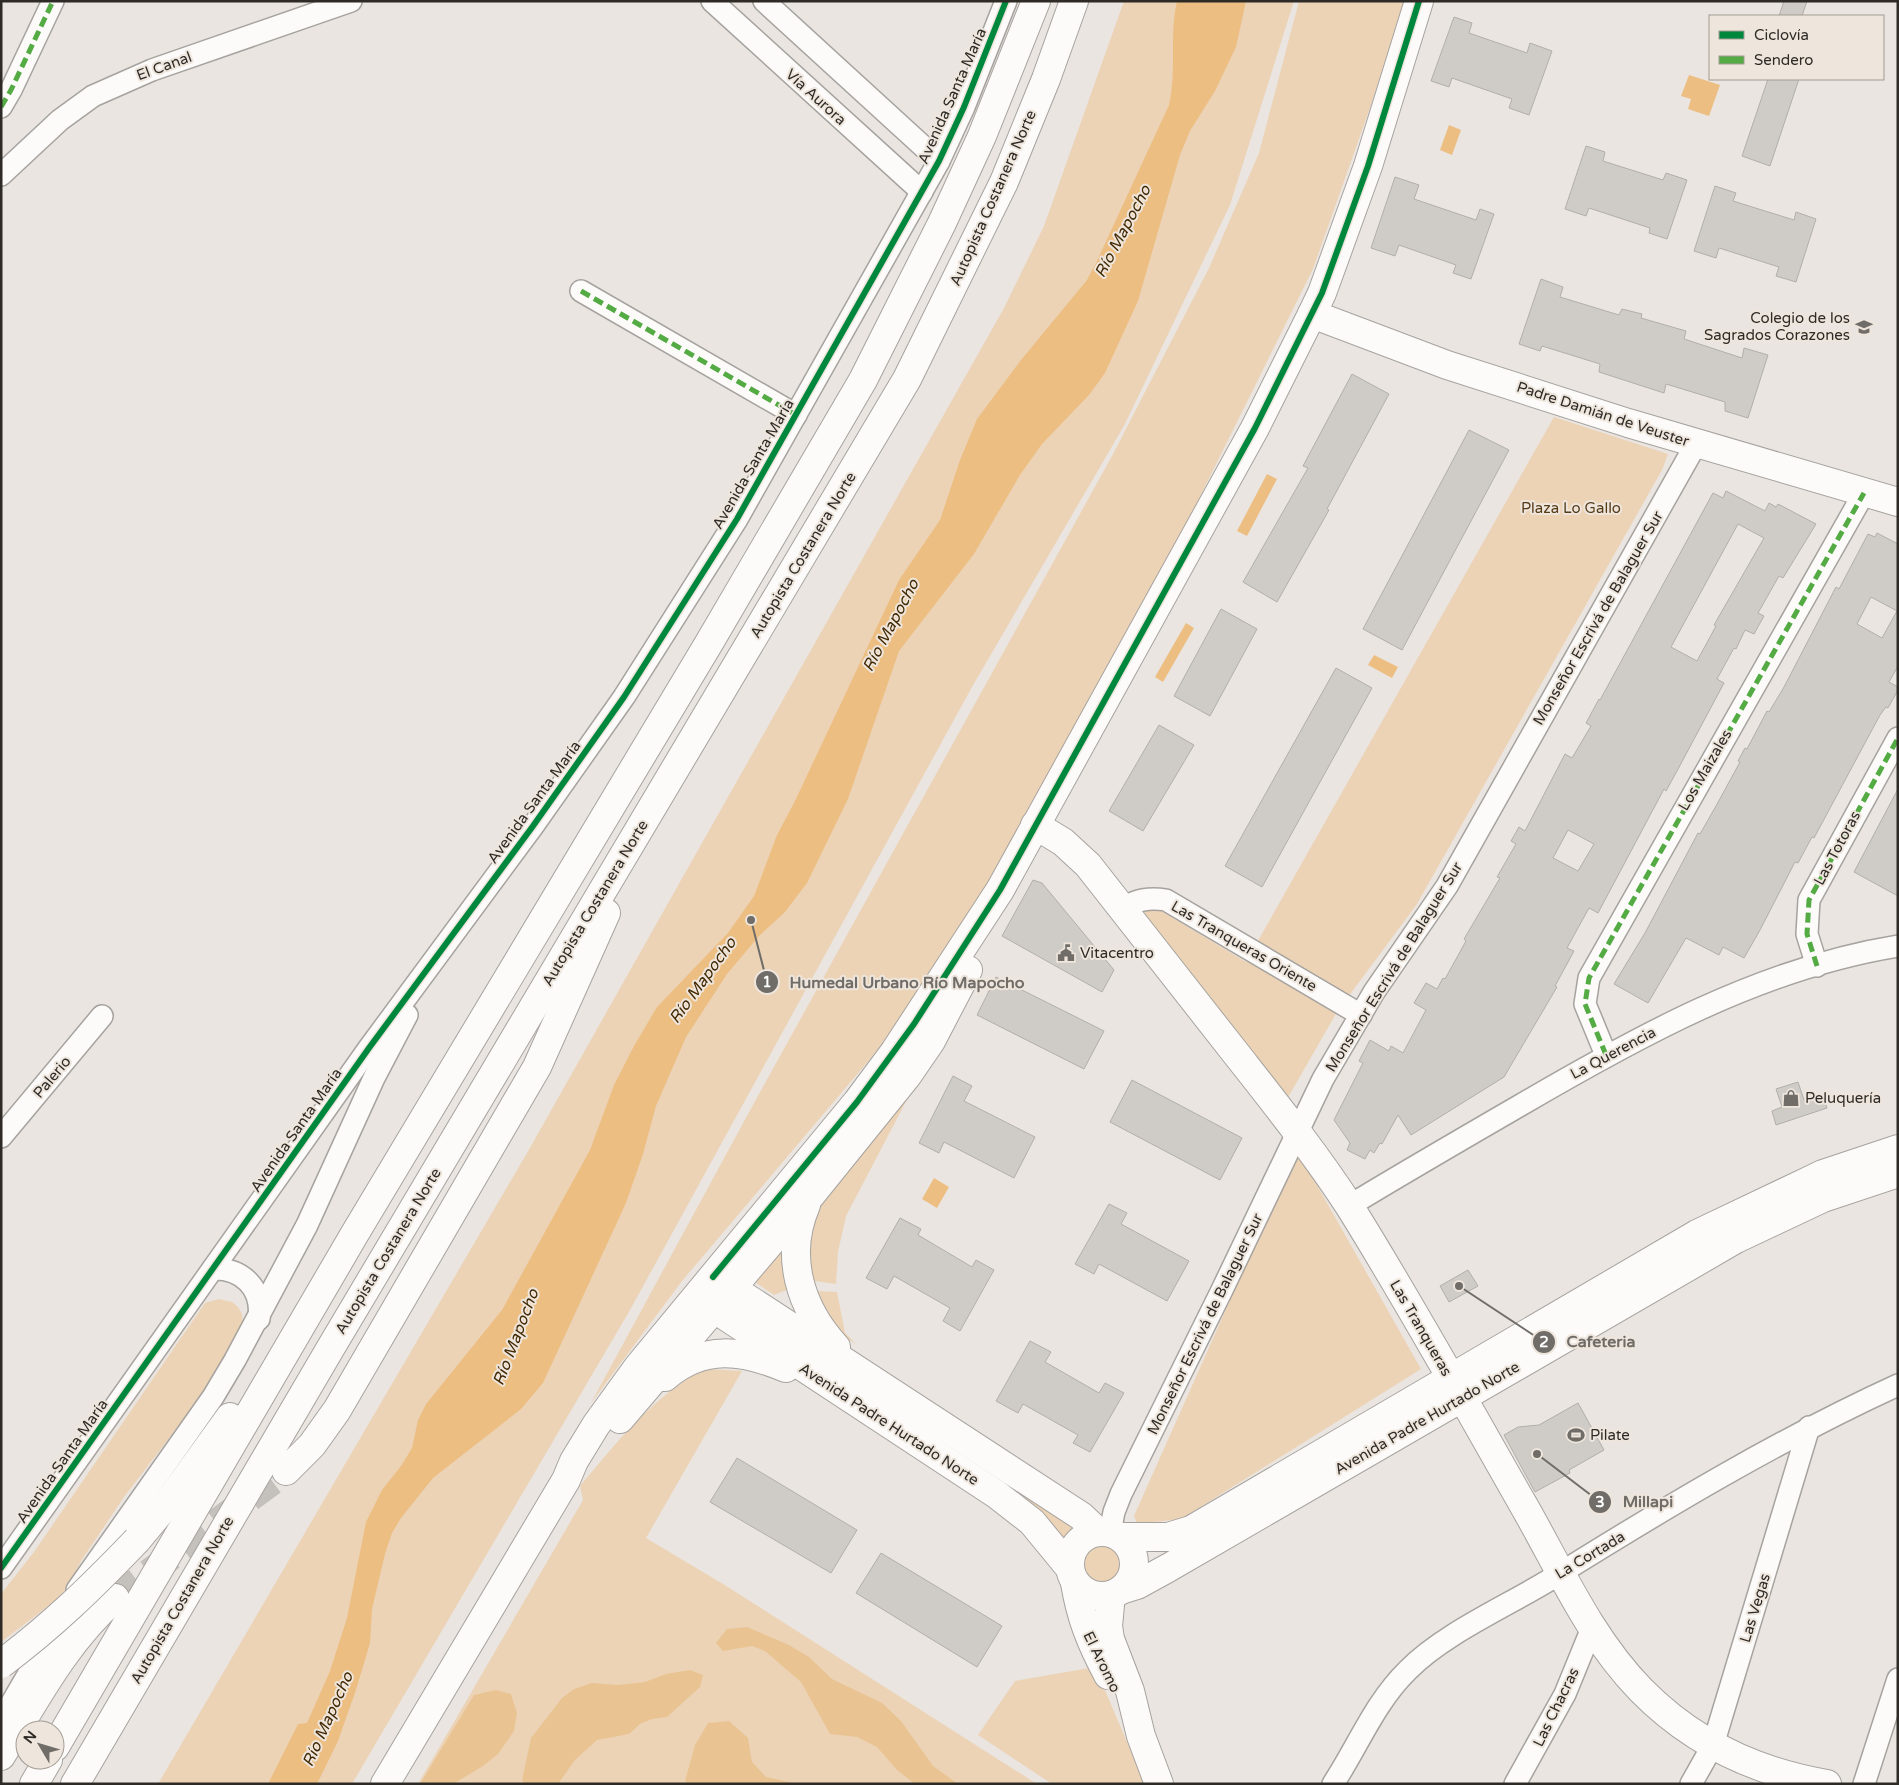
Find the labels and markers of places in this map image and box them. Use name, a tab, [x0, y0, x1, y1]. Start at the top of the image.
place label: Colegio de los Sagrados Corazones	[1704, 309, 1850, 344]
school or university icon: Colegio de los Sagrados Corazones	[1854, 317, 1874, 337]
public building icon: Vitacentro	[1056, 943, 1076, 963]
place label: Vitacentro	[1080, 944, 1154, 962]
callout: Humedal Urbano Río Mapocho	[754, 967, 1034, 998]
shop icon: Peluquería	[1781, 1088, 1801, 1108]
place label: Peluquería	[1805, 1089, 1881, 1107]
callout: Cafeteria	[1532, 1326, 1646, 1357]
sports icon: Pilate	[1566, 1425, 1586, 1445]
place label: Pilate	[1590, 1426, 1630, 1444]
callout: Millapi	[1587, 1486, 1683, 1517]

